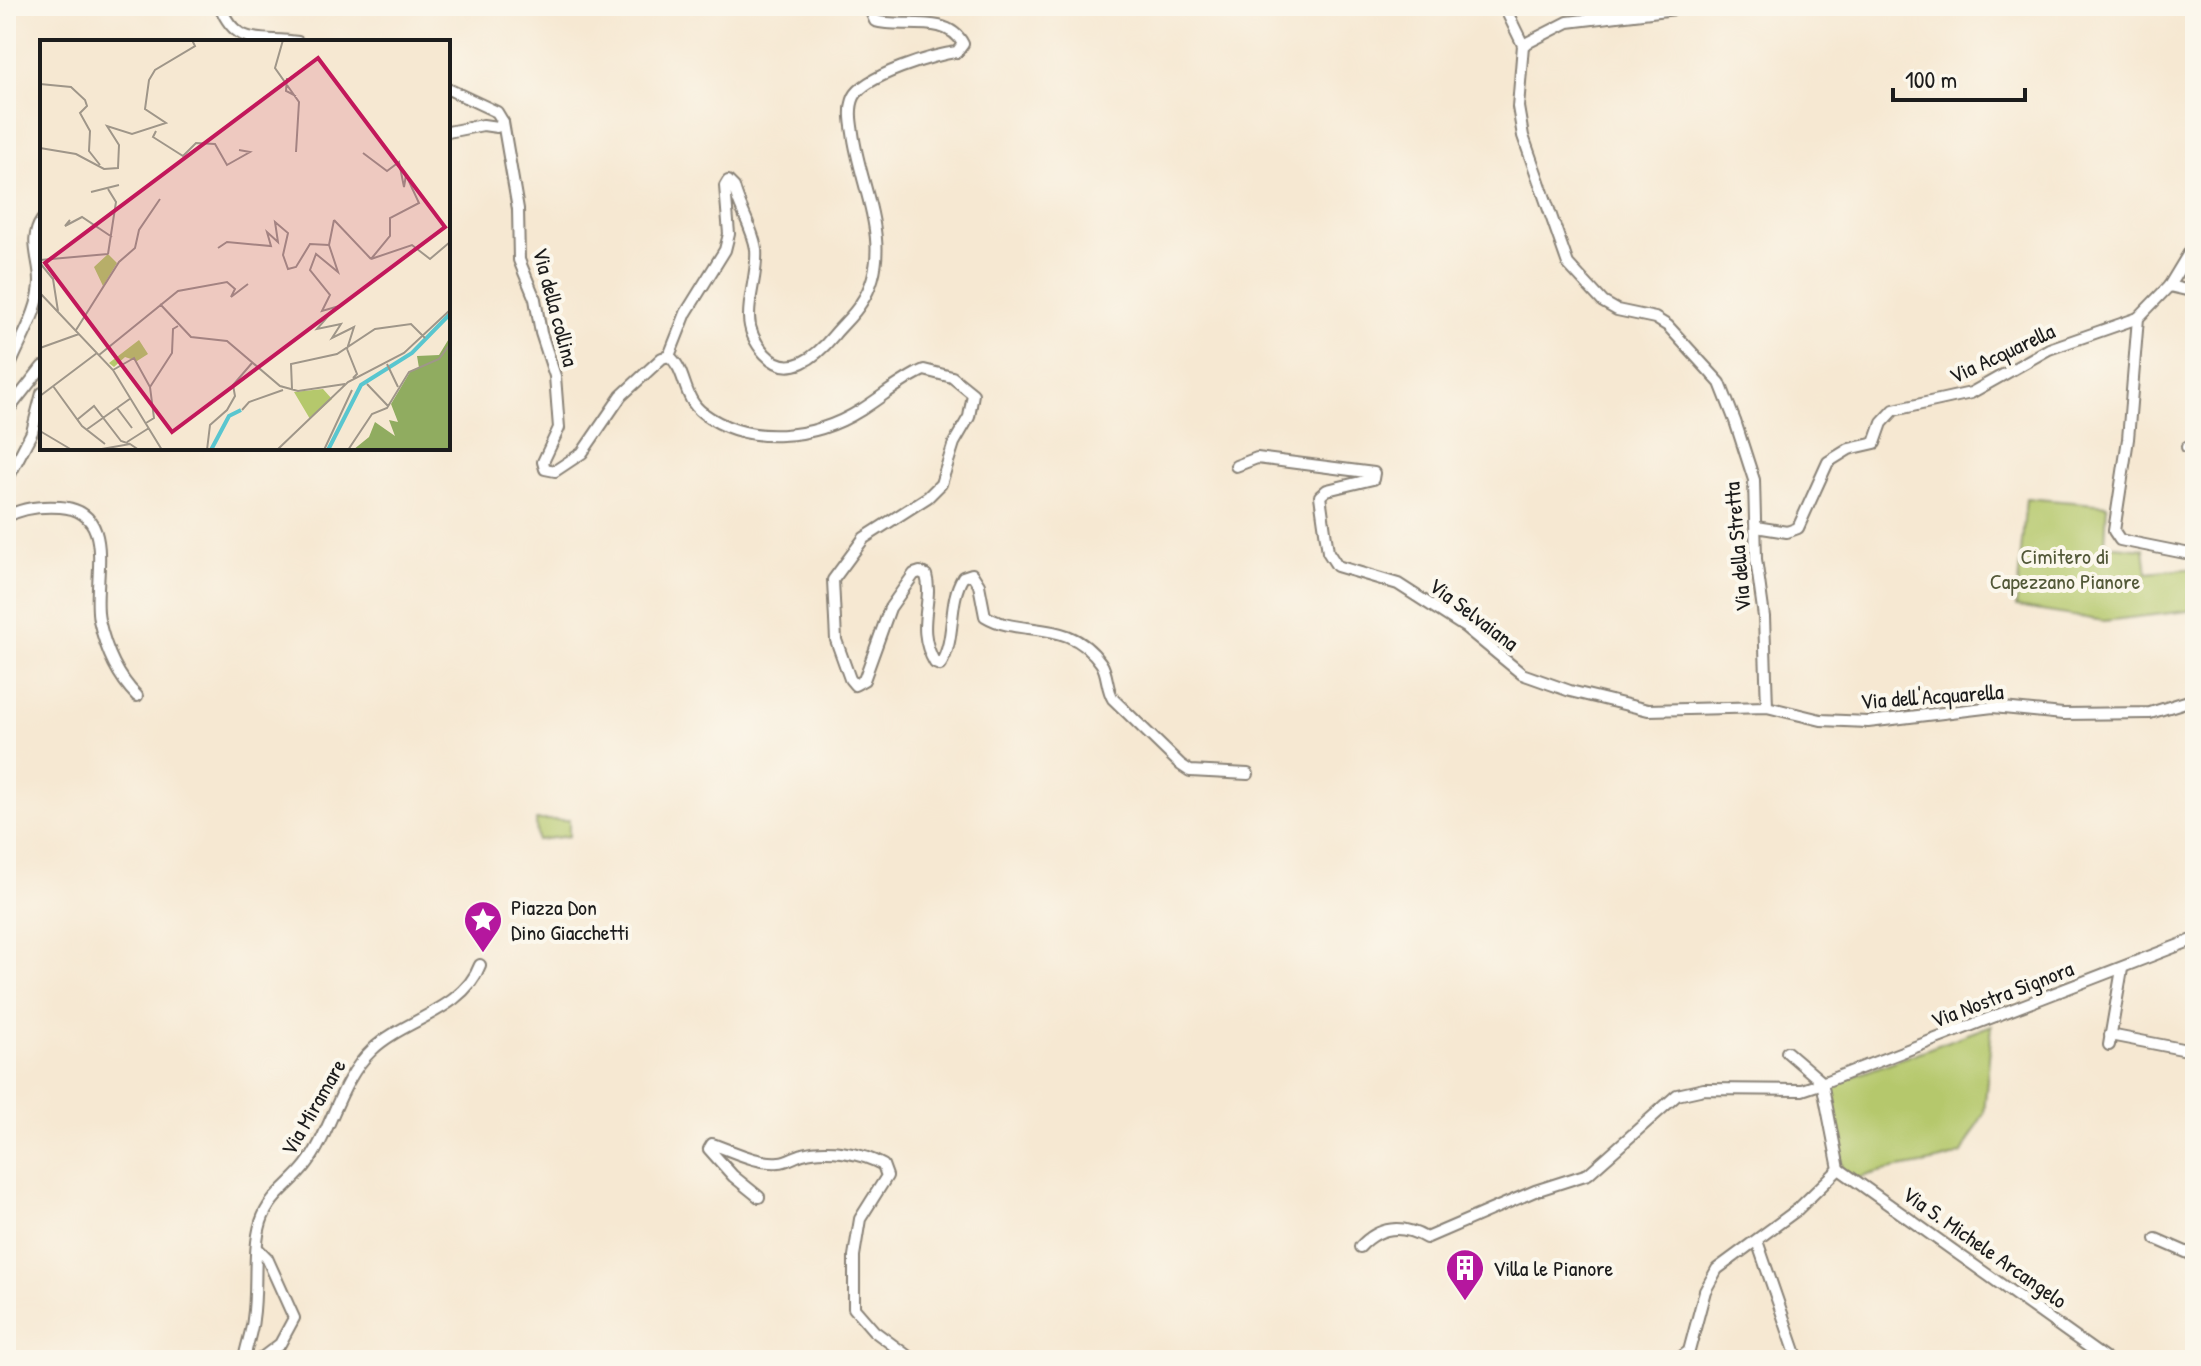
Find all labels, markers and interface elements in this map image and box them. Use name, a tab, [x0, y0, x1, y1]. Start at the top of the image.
inset map	[40, 40, 450, 450]
scale bar	[1893, 52, 2025, 102]
text: 100 m	[1905, 63, 1957, 95]
street label: Via della collina	[526, 244, 586, 370]
street label: Via Acquarella	[1944, 315, 2060, 391]
street label: Via della Stretta	[1716, 481, 1758, 613]
park label: Cimitero di Capezzano Pianore	[1990, 541, 2140, 596]
street label: Via Selvaiana	[1423, 570, 1525, 658]
street label: Via dell'Acquarella	[1859, 676, 2005, 716]
place label: Piazza Don Dino Giacchetti	[511, 892, 630, 947]
place icon: Piazza Don Dino Giacchetti	[462, 899, 504, 954]
street label: Via Nostra Signora	[1926, 953, 2078, 1035]
street label: Via Miramare	[273, 1053, 353, 1161]
street label: Via S. Michele Arcangelo	[1897, 1179, 2073, 1315]
building icon: Villa le Pianore	[1444, 1247, 1486, 1302]
place label: Villa le Pianore	[1493, 1253, 1614, 1283]

